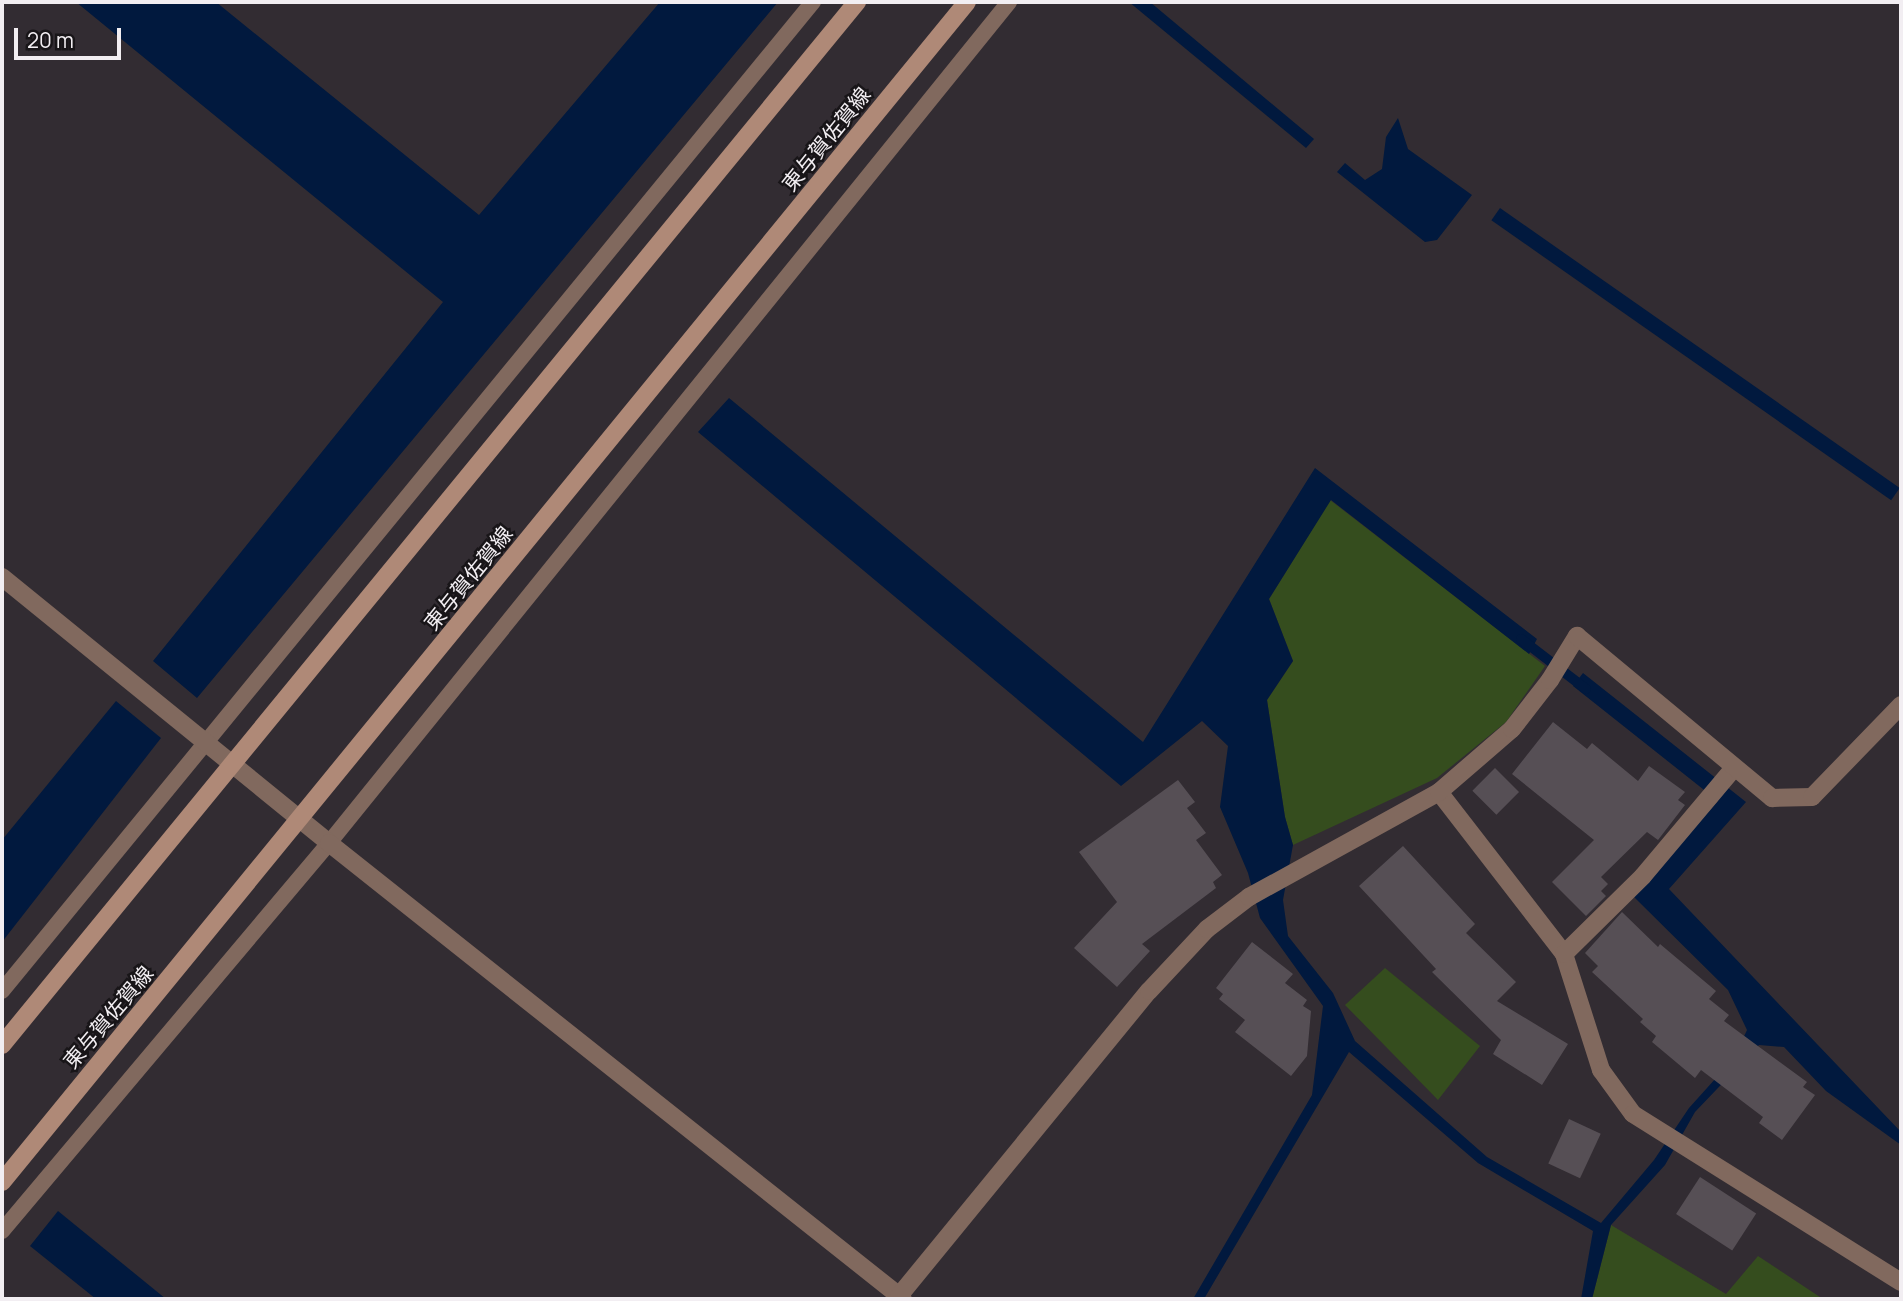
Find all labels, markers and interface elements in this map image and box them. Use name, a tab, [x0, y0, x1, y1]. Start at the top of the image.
scale bar	[18, 14, 124, 58]
text: 20 m	[27, 26, 74, 54]
street label: 東与賀佐賀線	[777, 82, 875, 196]
street label: 東与賀佐賀線	[419, 521, 517, 635]
street label: 東与賀佐賀線	[58, 961, 158, 1073]

